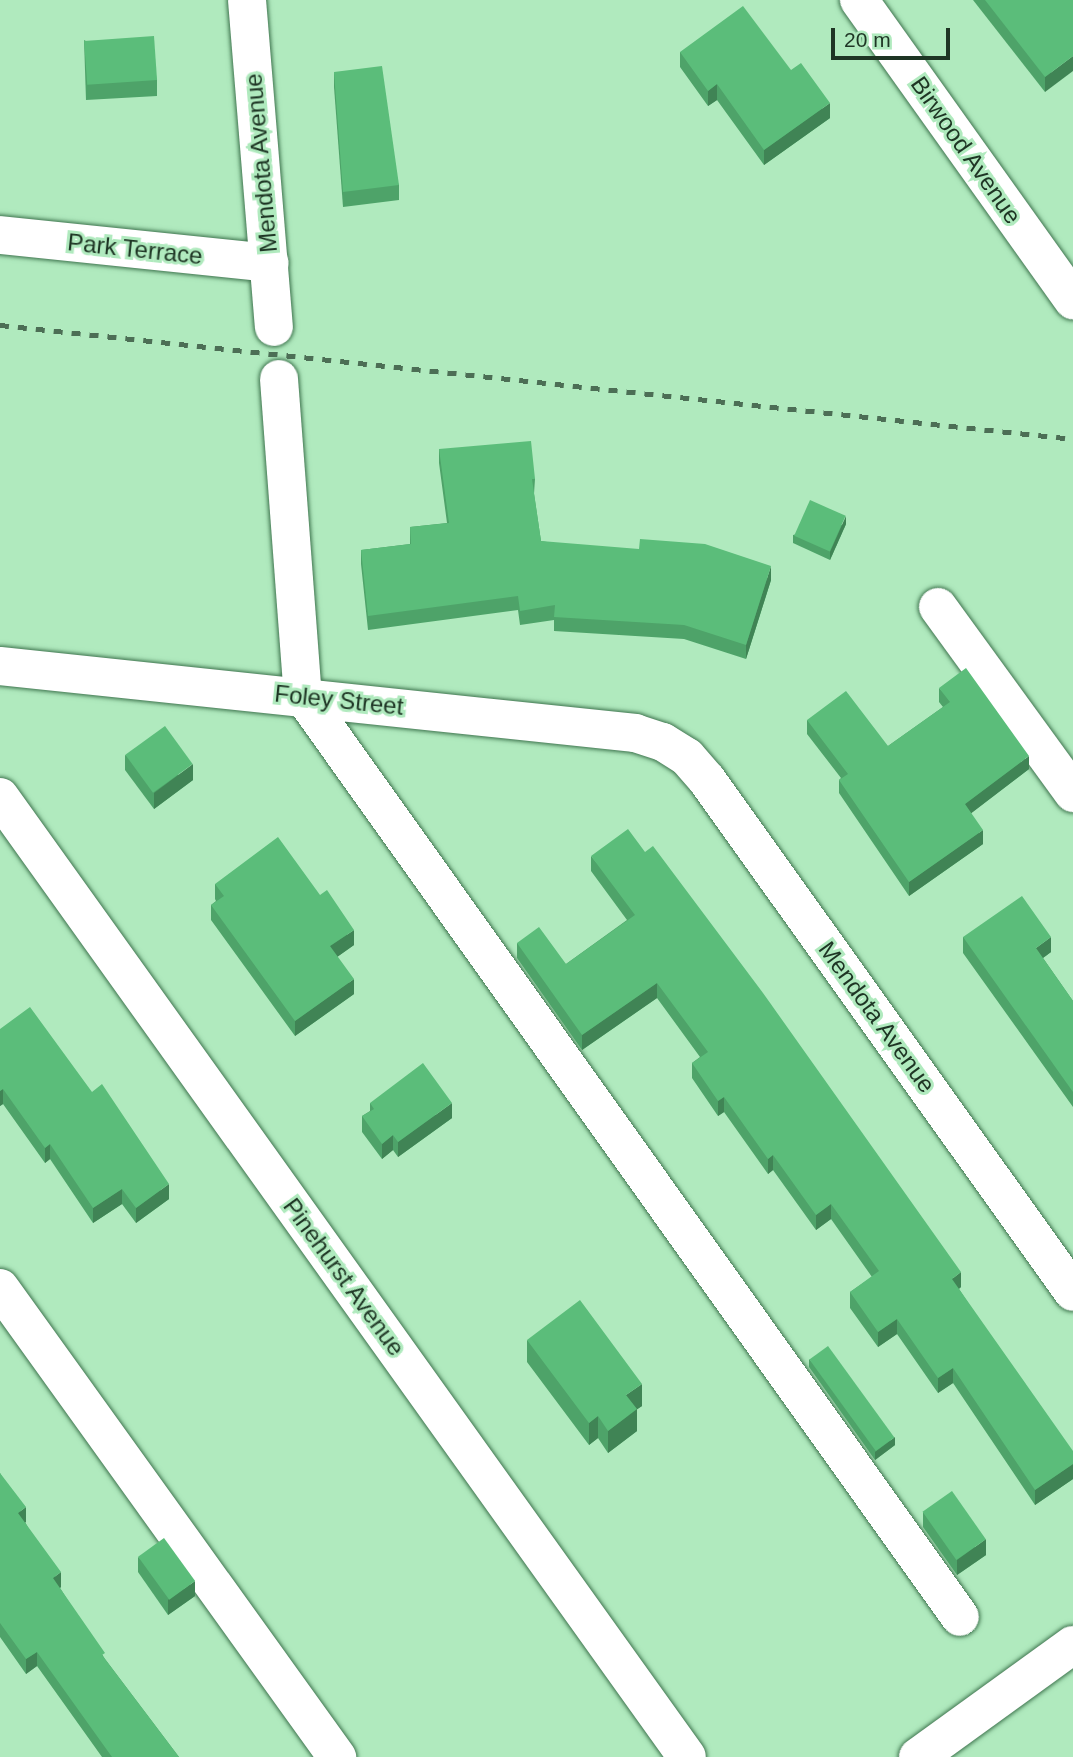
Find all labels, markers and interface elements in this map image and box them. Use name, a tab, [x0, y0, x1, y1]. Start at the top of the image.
scale bar	[835, 14, 954, 58]
text: 20 m	[844, 28, 891, 51]
street label: Birwood Avenue	[904, 70, 1028, 230]
street label: Mendota Avenue	[239, 72, 283, 254]
street label: Park Terrace	[66, 228, 204, 270]
street label: Foley Street	[273, 679, 405, 721]
street label: Mendota Avenue	[812, 935, 942, 1099]
street label: Pinehurst Avenue	[277, 1192, 411, 1362]

